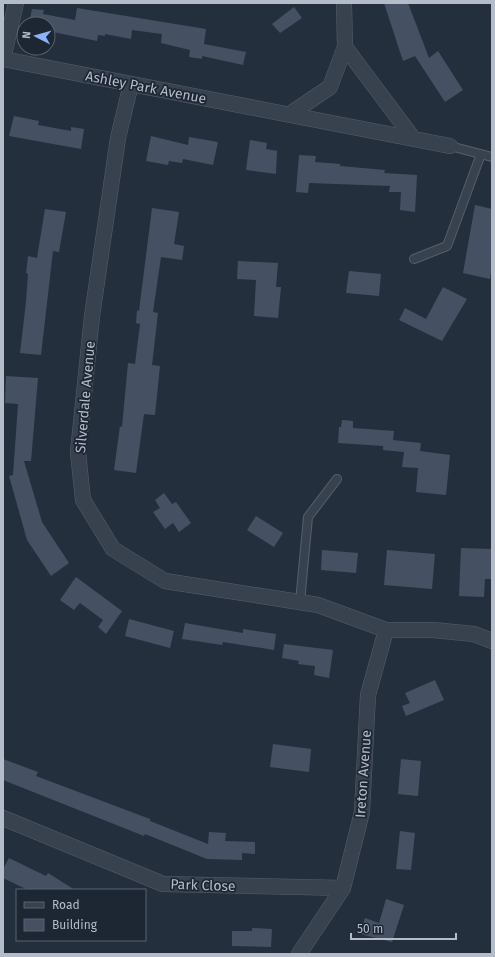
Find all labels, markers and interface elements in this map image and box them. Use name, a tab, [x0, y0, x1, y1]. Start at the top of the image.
north arrow	[16, 16, 56, 56]
text: N	[20, 31, 33, 39]
street label: Ashley Park Avenue	[84, 67, 208, 108]
street label: Silverdale Avenue	[72, 340, 99, 454]
street label: Ireton Avenue	[352, 729, 375, 819]
street label: Park Close	[170, 876, 236, 895]
legend	[16, 889, 146, 941]
text: Road	[52, 898, 80, 912]
scale bar	[351, 915, 456, 941]
text: Building	[52, 918, 98, 932]
text: 50 m	[357, 922, 383, 936]

